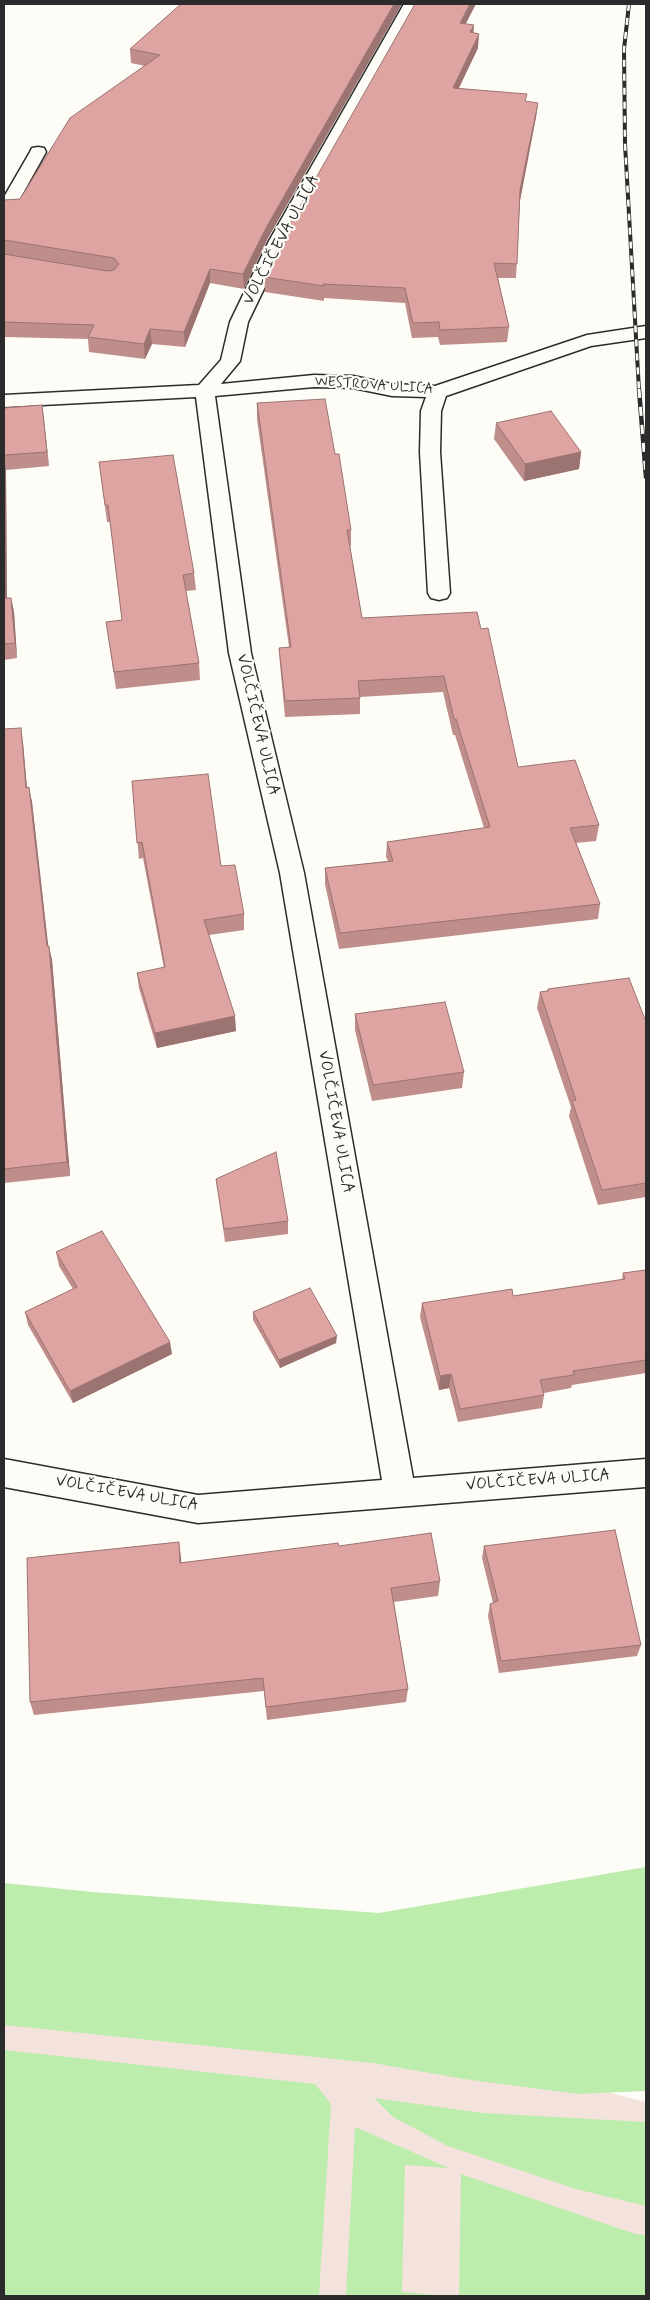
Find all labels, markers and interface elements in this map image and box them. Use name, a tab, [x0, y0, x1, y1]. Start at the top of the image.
street label: VOLČIČEVA ULICA	[240, 172, 324, 308]
street label: WESTROVA ULICA	[314, 373, 434, 399]
street label: VOLČIČEVA ULICA	[231, 652, 283, 798]
street label: VOLČIČEVA ULICA	[313, 1049, 357, 1195]
street label: VOLČIČEVA ULICA	[465, 1466, 611, 1496]
street label: VOLČIČEVA ULICA	[54, 1472, 200, 1516]

